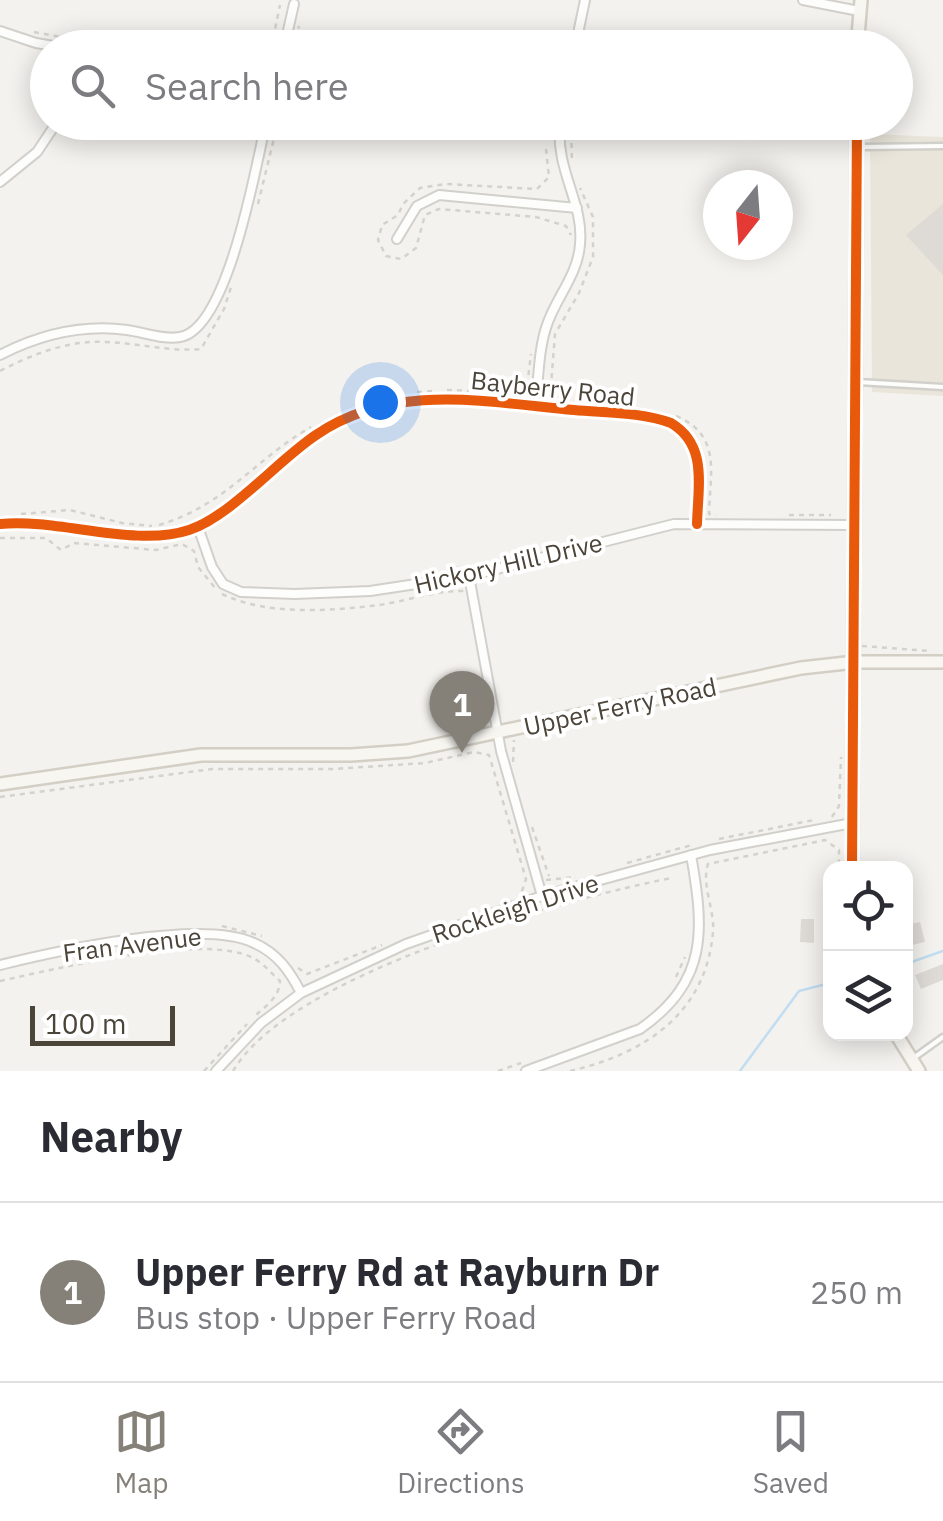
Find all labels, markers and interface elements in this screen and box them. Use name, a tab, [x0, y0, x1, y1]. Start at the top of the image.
search box	[30, 30, 913, 140]
icon: search	[65, 58, 120, 113]
text: Search here	[145, 61, 349, 110]
north arrow	[703, 170, 793, 260]
street label: Bayberry Road	[469, 363, 637, 413]
your location	[355, 377, 406, 428]
street label: Hickory Hill Drive	[411, 525, 605, 601]
street label: Upper Ferry Road	[521, 669, 719, 743]
pin: 1	[430, 670, 494, 753]
map controls	[823, 861, 913, 1041]
button: locate	[823, 861, 913, 951]
street label: Rockleigh Drive	[427, 866, 603, 950]
street label: Fran Avenue	[61, 919, 203, 969]
button: layers	[823, 951, 913, 1041]
scale bar	[30, 1001, 175, 1046]
text: 100 m	[45, 1005, 126, 1042]
text: Nearby	[40, 1109, 182, 1164]
text: Upper Ferry Rd at Rayburn Dr	[135, 1247, 659, 1296]
text: 1	[63, 1271, 82, 1313]
text: 250 m	[810, 1271, 903, 1313]
text: Bus stop · Upper Ferry Road	[135, 1296, 537, 1338]
tab: Map	[114, 1404, 169, 1501]
tab: Directions	[397, 1404, 525, 1501]
tab: Saved	[753, 1404, 829, 1501]

